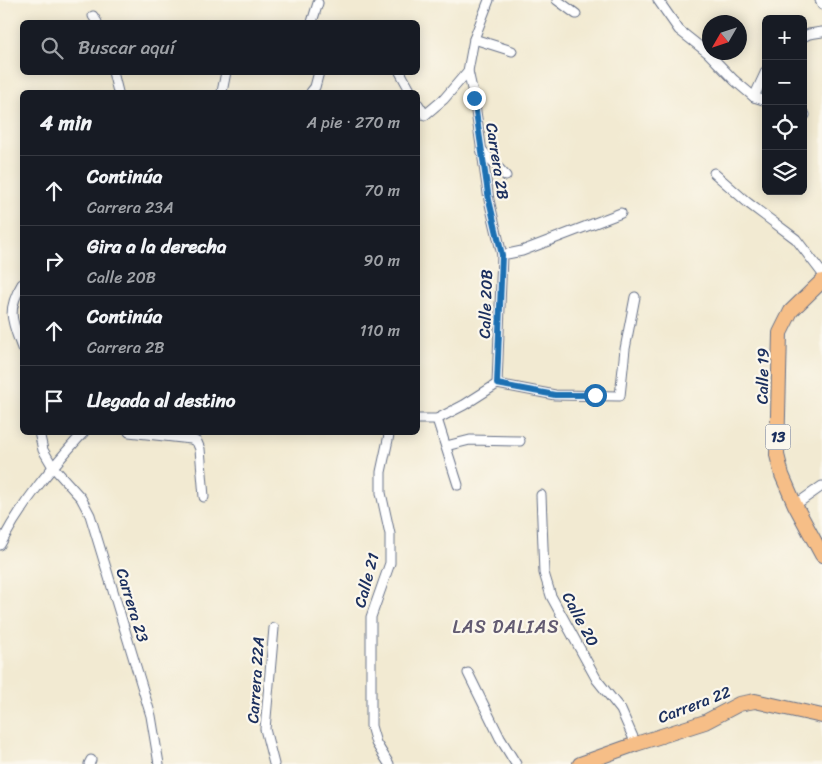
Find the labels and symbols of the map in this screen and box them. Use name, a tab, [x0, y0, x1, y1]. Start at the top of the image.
north arrow	[702, 15, 747, 60]
route end	[463, 87, 486, 110]
street label: Carrera 2B	[477, 121, 518, 202]
street label: Calle 20B	[470, 269, 501, 339]
street label: Calle 19	[748, 347, 777, 404]
route start	[584, 384, 607, 407]
road number: 13	[766, 424, 790, 450]
street label: Calle 21	[345, 549, 388, 611]
street label: Carrera 23	[108, 564, 158, 646]
street label: Calle 20	[554, 586, 607, 652]
district label: LAS DALIAS	[452, 611, 560, 643]
street label: Carrera 22A	[238, 636, 273, 724]
street label: Carrera 22	[653, 677, 735, 732]

